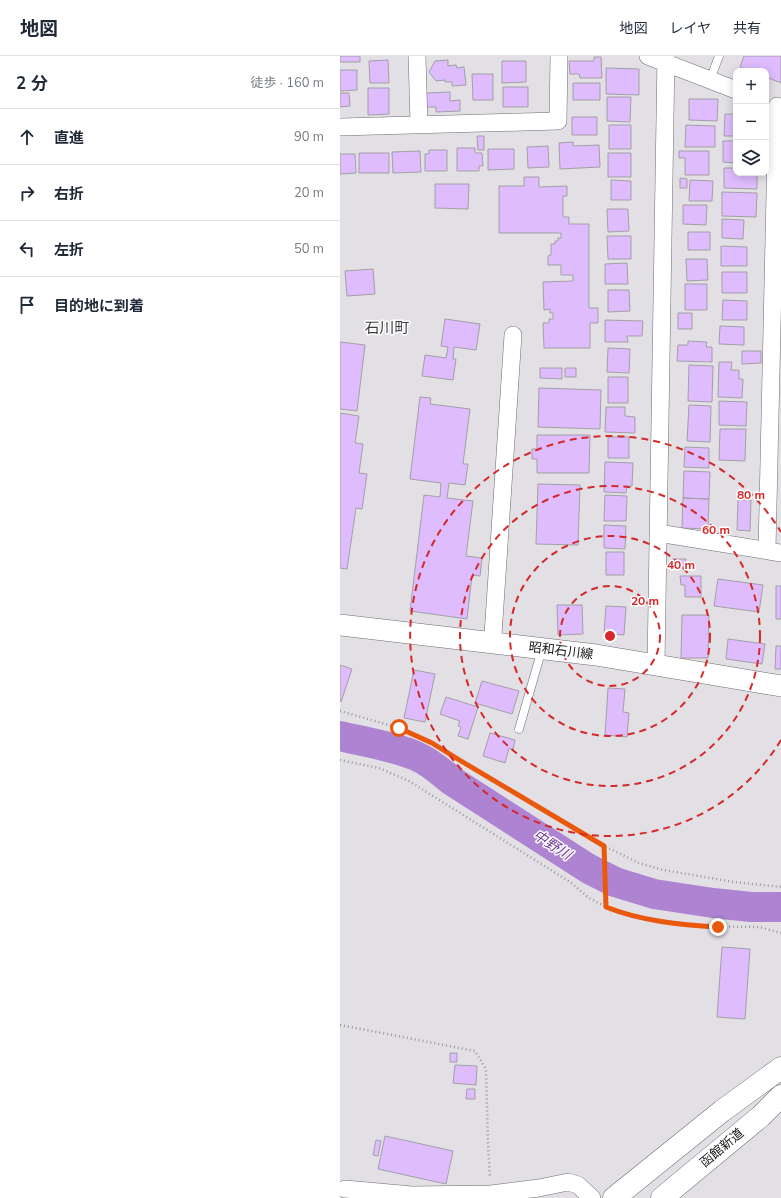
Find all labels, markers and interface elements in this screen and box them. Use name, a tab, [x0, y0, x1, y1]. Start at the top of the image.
text: 地図	[20, 16, 58, 42]
text: 地図	[619, 19, 647, 38]
text: レイヤ	[669, 19, 711, 38]
text: 共有	[733, 19, 761, 38]
map controls	[733, 68, 769, 176]
button: +	[733, 68, 769, 104]
text: 2 分	[16, 72, 48, 95]
text: 徒歩 · 160 m	[250, 74, 324, 92]
button: −	[733, 104, 769, 140]
icon: ahead	[16, 126, 38, 148]
text: 直進	[54, 128, 84, 148]
text: 90 m	[294, 128, 324, 146]
button: layers	[733, 140, 769, 176]
icon: right	[16, 182, 38, 204]
text: 右折	[54, 184, 84, 204]
text: 20 m	[294, 184, 324, 202]
icon: left	[16, 238, 38, 260]
text: 左折	[54, 240, 84, 260]
text: 50 m	[294, 240, 324, 258]
icon: arrive	[16, 294, 38, 316]
text: 目的地に到着	[54, 296, 144, 316]
district label: 石川町	[364, 318, 410, 338]
text: 80 m	[737, 487, 765, 503]
text: 60 m	[702, 522, 730, 538]
text: 40 m	[667, 557, 695, 573]
text: 20 m	[631, 593, 659, 609]
centre of rings	[603, 629, 617, 643]
street label: 昭和石川線	[528, 638, 594, 664]
route start	[390, 719, 408, 737]
water label: 中野川	[529, 826, 576, 865]
route end	[709, 918, 727, 936]
street label: 函館新道	[696, 1124, 748, 1172]

